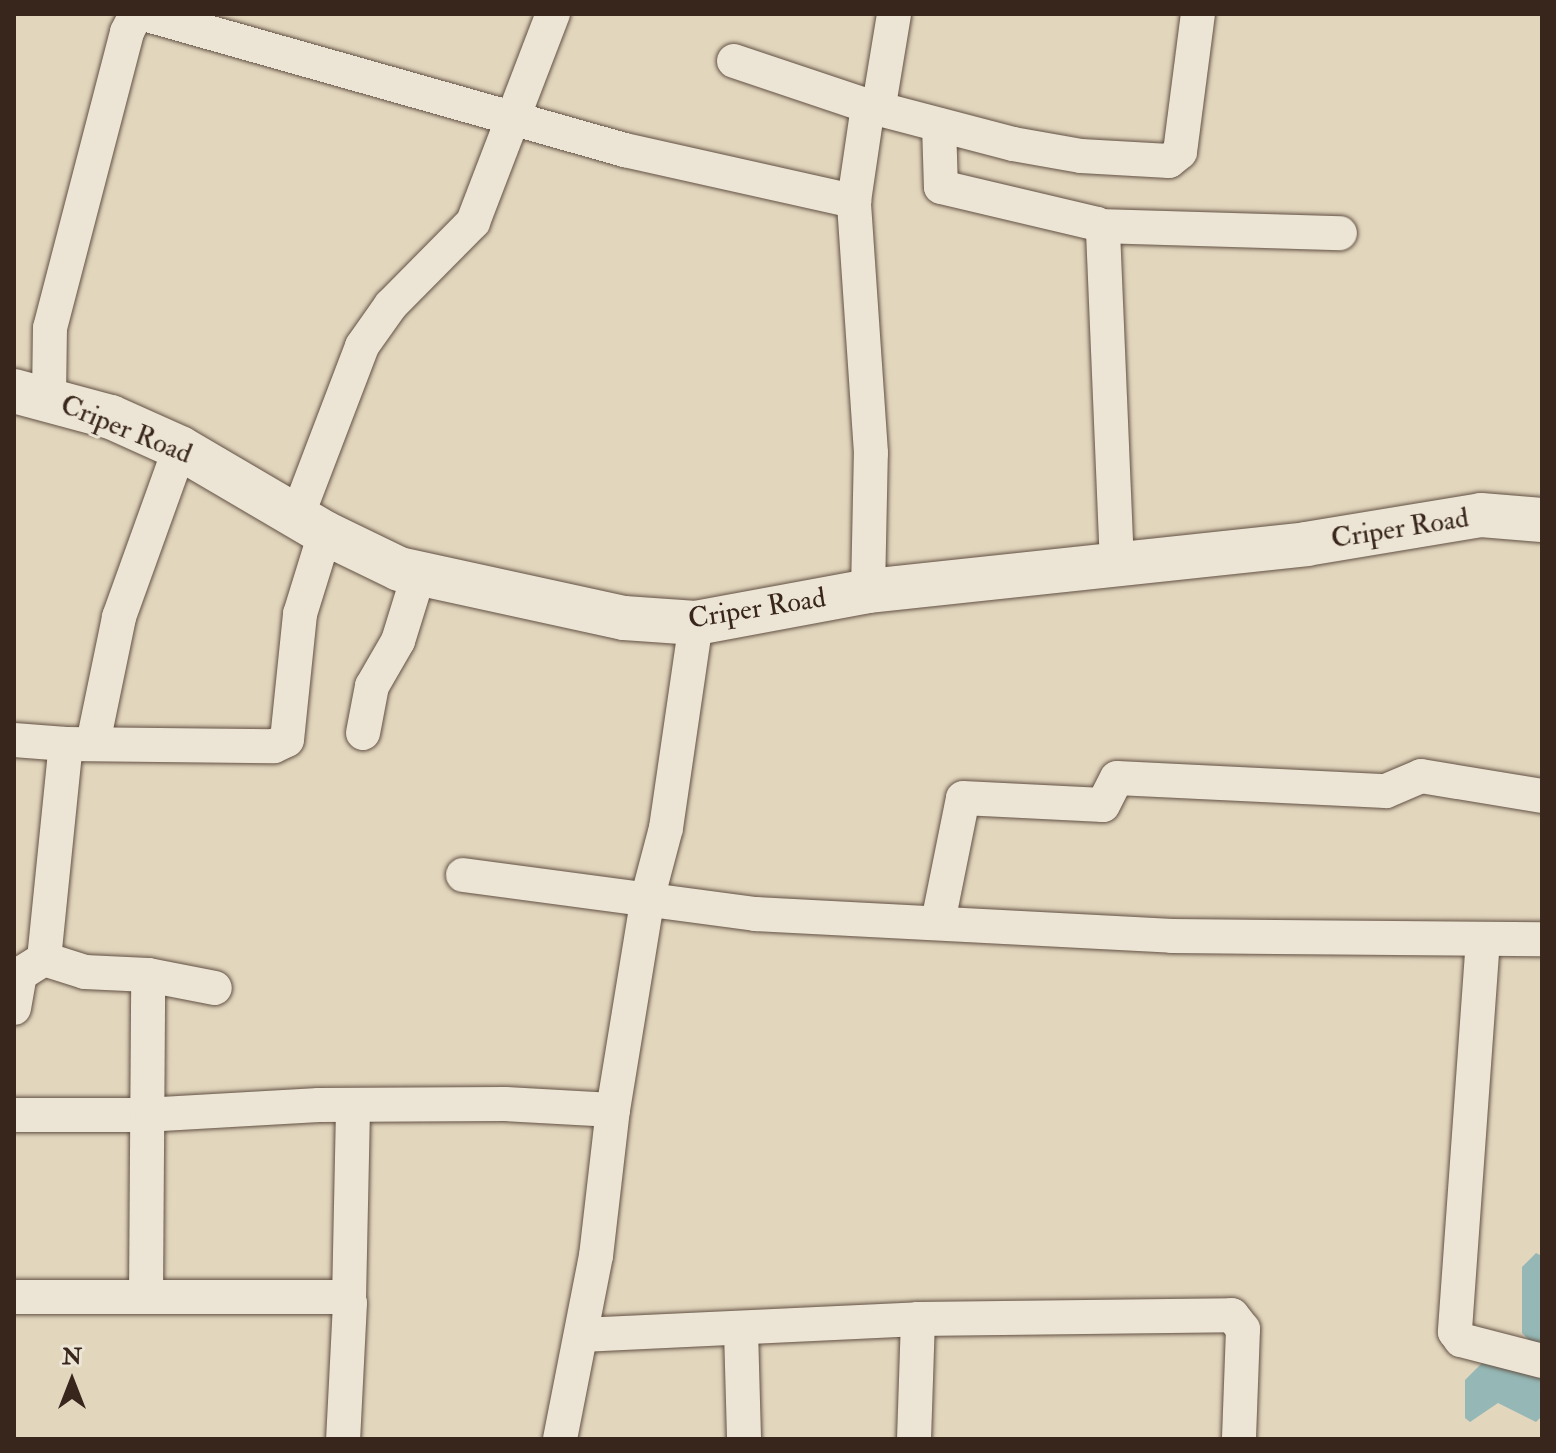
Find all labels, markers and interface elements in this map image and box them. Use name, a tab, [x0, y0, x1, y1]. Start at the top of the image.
street label: Criper Road	[55, 388, 197, 472]
street label: Criper Road	[1329, 502, 1471, 556]
street label: Criper Road	[686, 582, 828, 636]
north arrow	[32, 1341, 112, 1421]
text: N	[62, 1343, 82, 1371]

